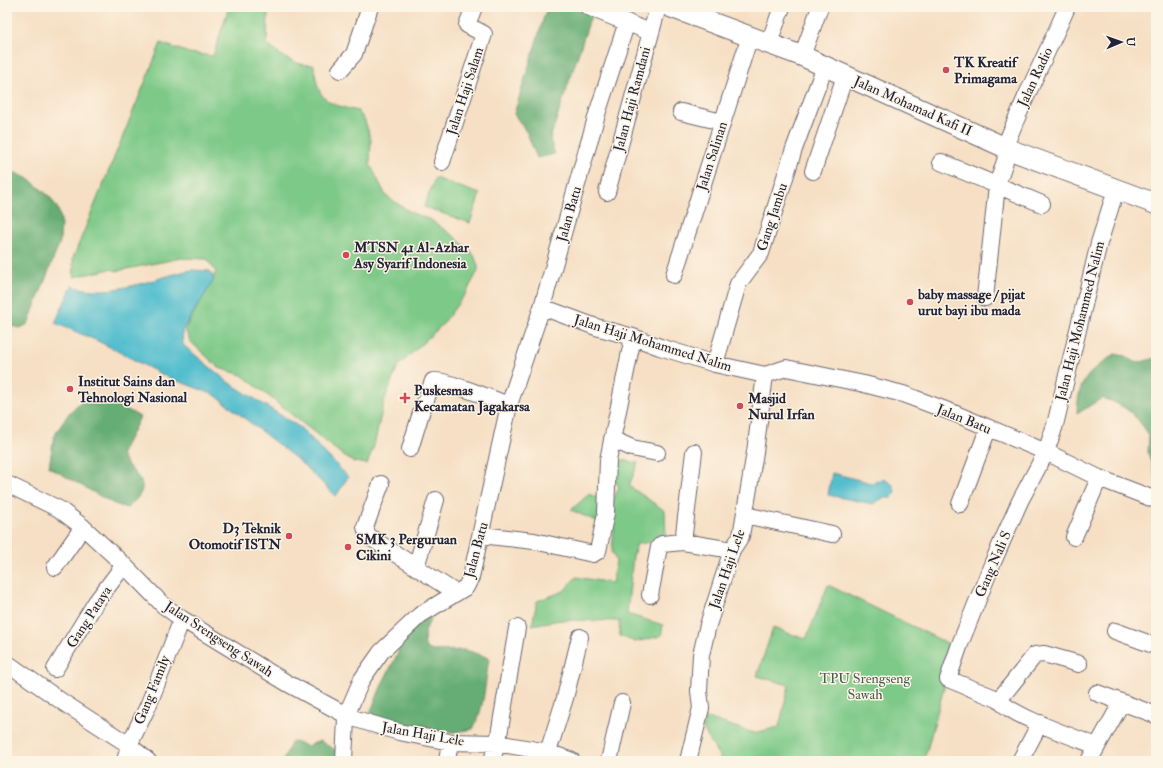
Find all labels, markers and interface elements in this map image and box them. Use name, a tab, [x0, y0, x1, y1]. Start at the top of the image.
north arrow	[1101, 22, 1141, 62]
text: U	[1124, 37, 1137, 47]
street label: Jalan Haji Ramdani	[610, 44, 654, 154]
street label: Jalan Radio	[1013, 44, 1056, 110]
street label: Jalan Haji Salam	[442, 45, 487, 138]
place label: TK Kreatif Primagama	[953, 54, 1019, 88]
marker: TK Kreatif Primagama	[941, 65, 951, 75]
street label: Jalan Mohamad Kafi II	[850, 72, 975, 140]
street label: Jalan Salinan	[693, 119, 731, 194]
street label: Gang Jambu	[753, 181, 791, 253]
street label: Jalan Batu	[553, 184, 585, 245]
place label: MTSN 41 Al-Azhar Asy Syarif Indonesia	[353, 239, 470, 273]
street label: Jalan Haji Mohammed Nalim	[1052, 239, 1108, 404]
marker: MTSN 41 Al-Azhar Asy Syarif Indonesia	[341, 250, 351, 260]
place label: baby massage / pijat urut bayi ibu mada	[917, 286, 1025, 320]
marker: baby massage / pijat urut bayi ibu mada	[905, 297, 915, 307]
street label: Jalan Haji Mohammed Nalim	[571, 311, 734, 375]
place label: Institut Sains dan Tehnologi Nasional	[77, 373, 188, 407]
place label: Puskesmas Kecamatan Jagakarsa	[414, 382, 531, 416]
marker: Institut Sains dan Tehnologi Nasional	[65, 384, 75, 394]
place label: Masjid Nurul Irfan	[747, 390, 816, 423]
marker: Puskesmas Kecamatan Jagakarsa	[399, 392, 411, 404]
street label: Jalan Batu	[933, 400, 994, 438]
marker: Masjid Nurul Irfan	[735, 401, 745, 411]
place label: D3 Teknik Otomotif ISTN	[189, 520, 281, 553]
street label: Jalan Batu	[460, 520, 492, 581]
street label: Jalan Haji Lele	[705, 527, 749, 612]
street label: Gang Nali S	[971, 528, 1015, 600]
marker: D3 Teknik Otomotif ISTN	[284, 531, 294, 541]
place label: SMK 3 Perguruan Cikini	[356, 531, 458, 564]
marker: SMK 3 Perguruan Cikini	[343, 542, 353, 552]
street label: Gang Pataya	[63, 583, 116, 652]
street label: Jalan Srengseng Sawah	[161, 597, 277, 681]
street label: Gang Family	[130, 652, 175, 727]
park label: TPU Srengseng Sawah	[820, 670, 912, 703]
street label: Jalan Haji Lele	[380, 718, 466, 750]

